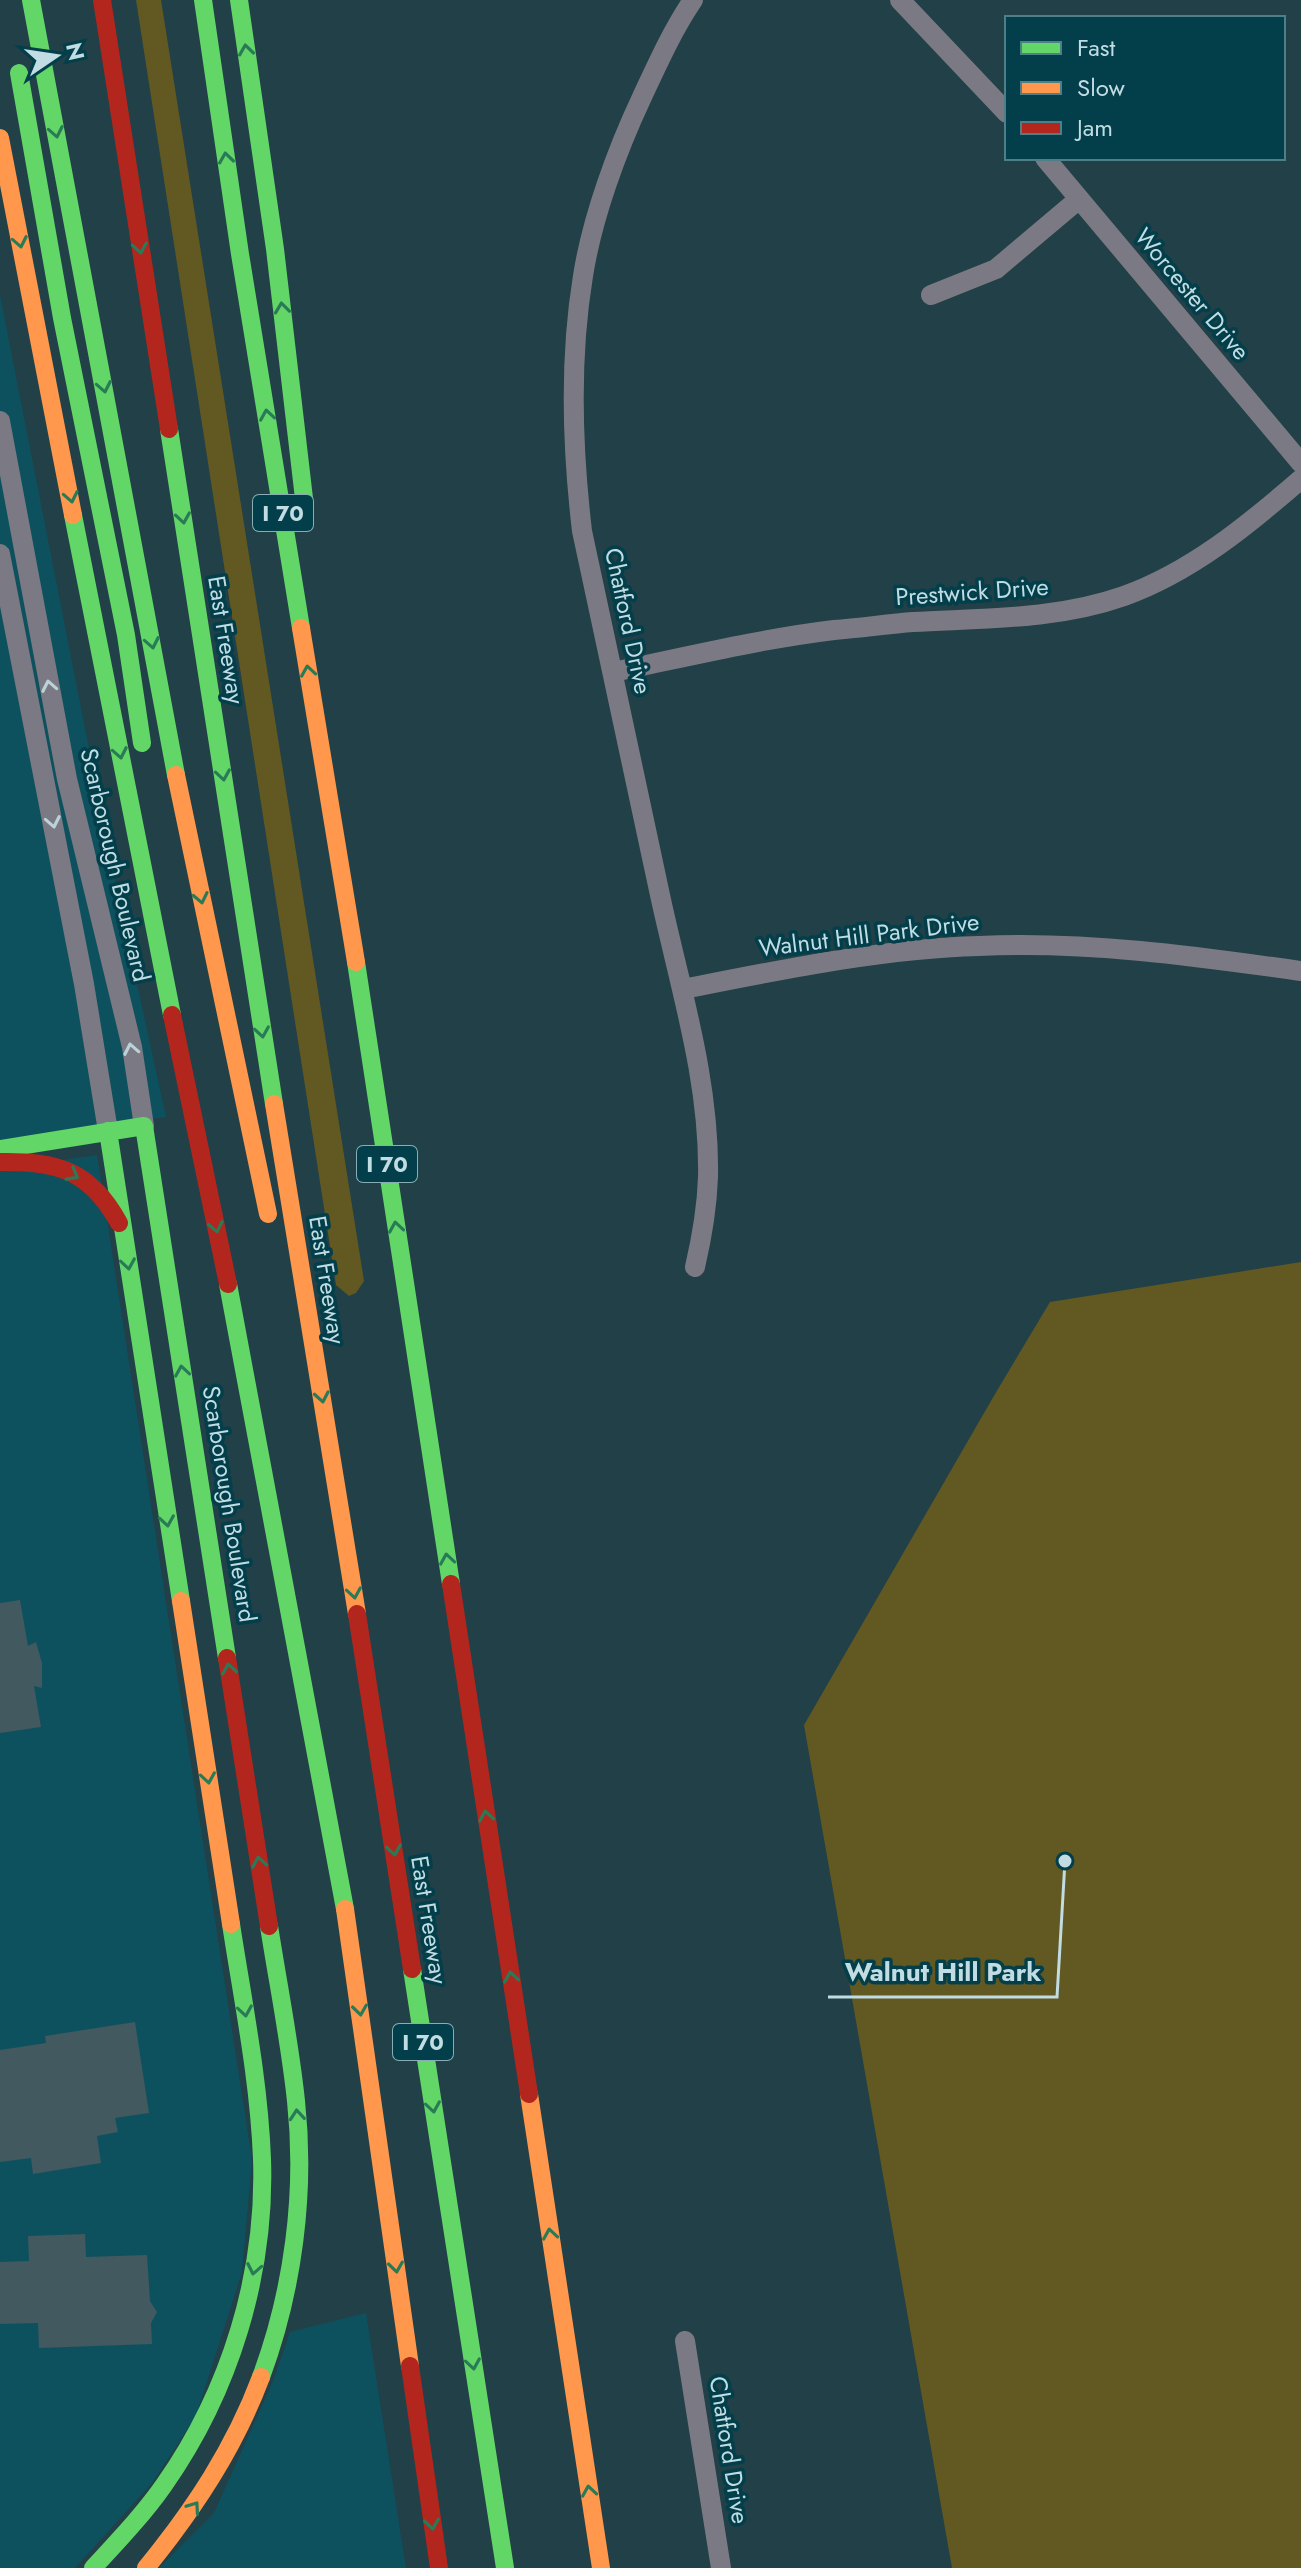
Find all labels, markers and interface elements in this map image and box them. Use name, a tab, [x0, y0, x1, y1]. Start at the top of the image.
north arrow	[16, 16, 96, 96]
legend	[1005, 16, 1285, 160]
text: Fast	[1077, 30, 1115, 65]
text: N	[58, 39, 93, 64]
one-way arrow	[238, 43, 255, 57]
text: Slow	[1077, 70, 1125, 105]
text: Jam	[1074, 110, 1113, 145]
one-way arrow	[46, 125, 63, 138]
one-way arrow	[218, 151, 235, 165]
street label: Worcester Drive	[1127, 220, 1258, 367]
one-way arrow	[11, 235, 28, 249]
one-way arrow	[131, 242, 148, 255]
one-way arrow	[273, 301, 290, 314]
one-way arrow	[94, 380, 111, 394]
one-way arrow	[259, 408, 276, 422]
one-way arrow	[61, 491, 78, 504]
road number: I 70	[253, 495, 313, 531]
one-way arrow	[174, 511, 191, 525]
street label: Chatford Drive	[596, 544, 661, 697]
street label: Prestwick Drive	[894, 569, 1050, 614]
street label: East Freeway	[199, 573, 254, 707]
one-way arrow	[142, 636, 159, 649]
one-way arrow	[301, 665, 318, 678]
one-way arrow	[42, 679, 59, 693]
street label: Scarborough Boulevard	[72, 745, 159, 985]
one-way arrow	[111, 746, 128, 759]
one-way arrow	[213, 768, 230, 782]
one-way arrow	[44, 815, 61, 829]
one-way arrow	[192, 891, 209, 904]
street label: Walnut Hill Park Drive	[757, 904, 981, 965]
one-way arrow	[253, 1025, 270, 1039]
one-way arrow	[124, 1042, 141, 1055]
road number: I 70	[357, 1146, 417, 1182]
one-way arrow	[64, 1165, 79, 1181]
street label: East Freeway	[300, 1213, 355, 1347]
one-way arrow	[207, 1220, 224, 1233]
one-way arrow	[389, 1220, 406, 1233]
one-way arrow	[118, 1257, 135, 1271]
one-way arrow	[174, 1364, 191, 1378]
street label: Scarborough Boulevard	[194, 1383, 265, 1625]
one-way arrow	[312, 1390, 329, 1404]
one-way arrow	[158, 1514, 175, 1528]
one-way arrow	[439, 1552, 456, 1566]
one-way arrow	[345, 1586, 362, 1600]
one-way arrow	[221, 1662, 238, 1676]
one-way arrow	[199, 1771, 216, 1785]
one-way arrow	[478, 1809, 495, 1823]
one-way arrow	[385, 1843, 402, 1857]
street label: East Freeway	[402, 1853, 457, 1987]
one-way arrow	[251, 1855, 268, 1869]
callout: Walnut Hill Park	[828, 1947, 1057, 1997]
text: Walnut Hill Park	[845, 1953, 1041, 1991]
one-way arrow	[503, 1970, 520, 1984]
one-way arrow	[351, 2003, 368, 2016]
one-way arrow	[235, 2004, 252, 2018]
road number: I 70	[393, 2024, 453, 2060]
one-way arrow	[424, 2100, 441, 2114]
one-way arrow	[289, 2108, 306, 2121]
one-way arrow	[542, 2227, 559, 2241]
one-way arrow	[387, 2260, 404, 2274]
one-way arrow	[246, 2262, 263, 2276]
one-way arrow	[464, 2357, 481, 2371]
street label: Chatford Drive	[701, 2374, 758, 2526]
one-way arrow	[581, 2484, 598, 2498]
one-way arrow	[185, 2502, 199, 2516]
one-way arrow	[423, 2518, 440, 2531]

